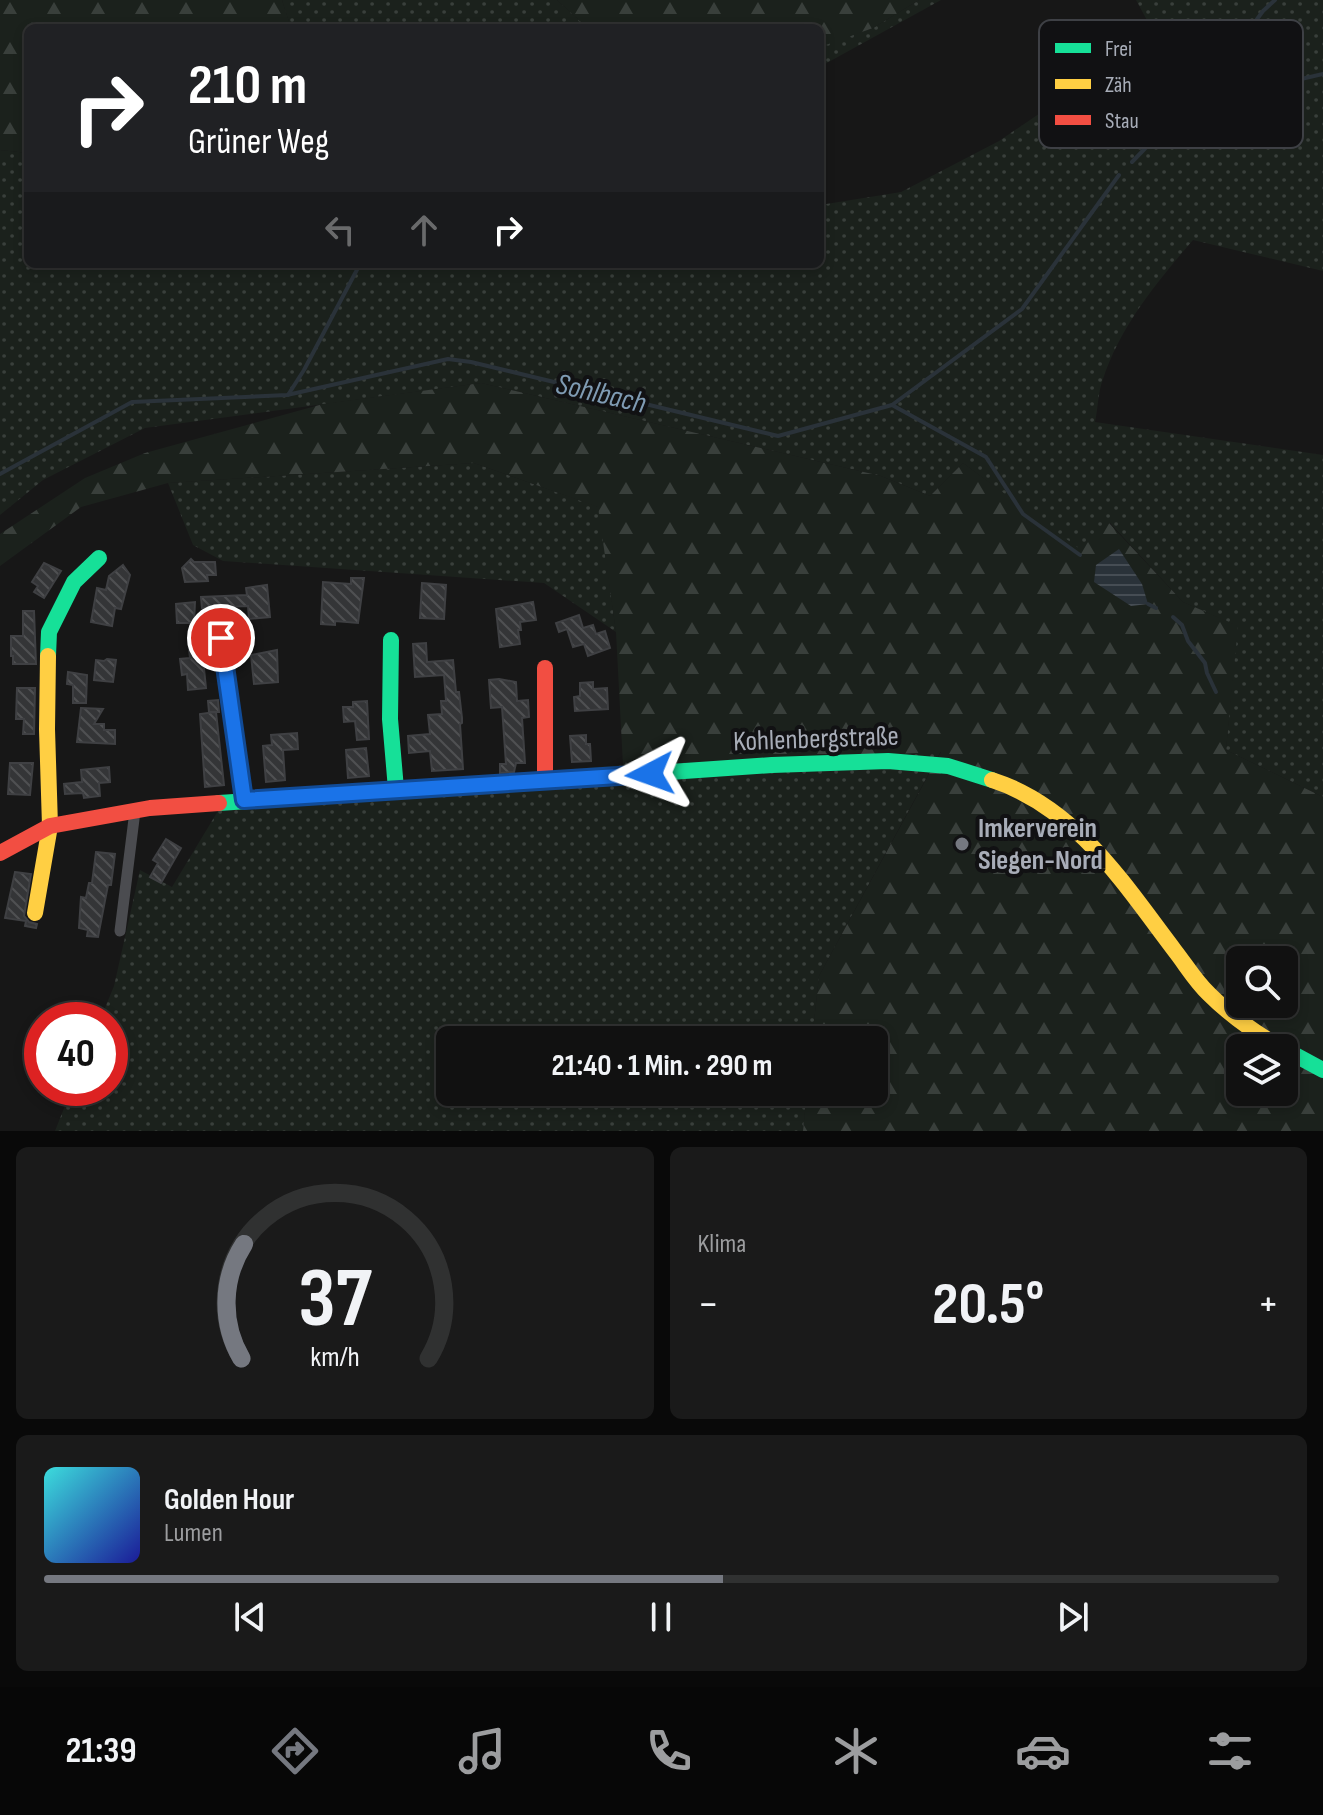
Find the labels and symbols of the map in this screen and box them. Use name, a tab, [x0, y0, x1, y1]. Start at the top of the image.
legend	[1039, 20, 1303, 148]
text: Frei	[1105, 36, 1132, 63]
text: Zäh	[1105, 72, 1132, 99]
text: Stau	[1105, 108, 1139, 135]
water label: Sohlbach	[552, 366, 650, 422]
pin	[187, 604, 255, 672]
street label: Kohlenbergstraße	[733, 720, 899, 758]
position arrow	[608, 732, 692, 816]
place label: Imkerverein Siegen-Nord	[978, 812, 1103, 877]
marker: Imkerverein Siegen-Nord	[953, 835, 971, 853]
speed limit sign: 40	[24, 1002, 128, 1106]

